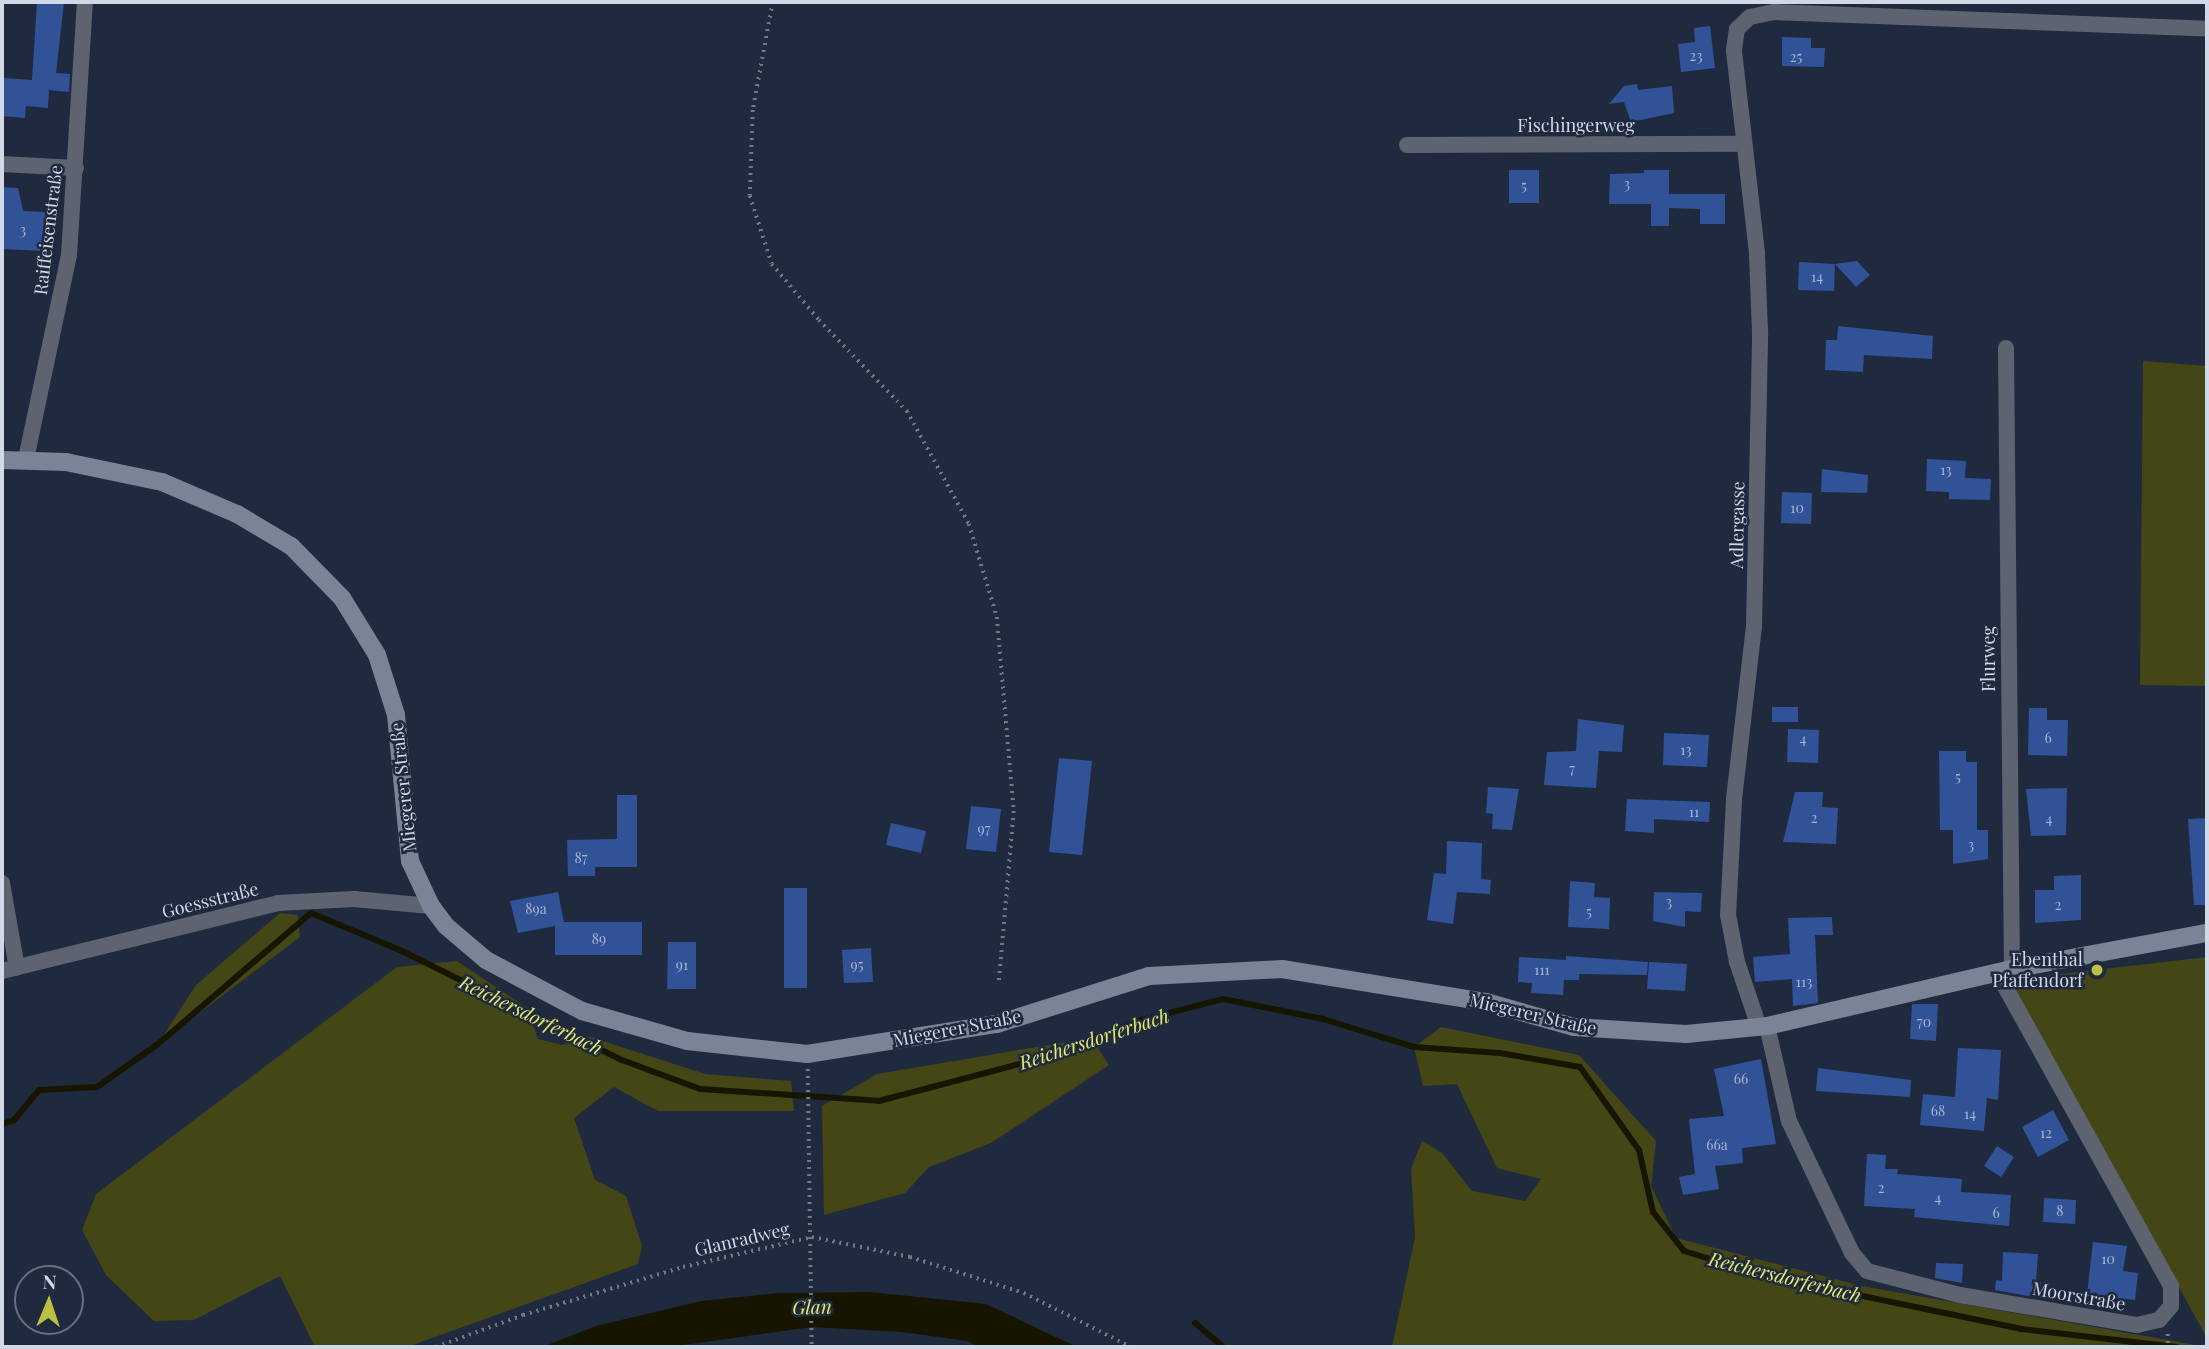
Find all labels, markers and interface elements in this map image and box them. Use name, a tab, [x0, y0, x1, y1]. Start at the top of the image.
house number: 23	[1689, 48, 1703, 64]
house number: 25	[1790, 49, 1802, 65]
street label: Fischingerweg	[1517, 114, 1635, 136]
street label: Raiffeisenstraße	[29, 164, 67, 296]
house number: 3	[1624, 176, 1630, 192]
house number: 5	[1521, 178, 1527, 194]
house number: 3	[20, 222, 26, 238]
house number: 14	[1811, 269, 1823, 285]
house number: 13	[1940, 462, 1952, 478]
street label: Adlergasse	[1725, 481, 1749, 569]
house number: 10	[1790, 500, 1804, 516]
street label: Flurweg	[1977, 626, 1999, 692]
street label: Miegerer Straße	[385, 721, 421, 853]
house number: 6	[2044, 730, 2052, 746]
house number: 4	[1800, 731, 1806, 747]
house number: 13	[1680, 742, 1692, 758]
house number: 7	[1569, 761, 1575, 777]
house number: 5	[1955, 769, 1961, 785]
house number: 11	[1689, 804, 1699, 820]
house number: 2	[1811, 810, 1817, 826]
house number: 4	[2046, 811, 2052, 827]
house number: 97	[978, 821, 990, 837]
house number: 3	[1968, 837, 1974, 853]
house number: 87	[575, 850, 587, 866]
street label: Goessstraße	[159, 878, 261, 922]
house number: 3	[1666, 894, 1672, 910]
house number: 2	[2055, 897, 2061, 913]
house number: 89a	[525, 901, 547, 917]
house number: 5	[1586, 904, 1592, 920]
house number: 89	[592, 931, 606, 947]
place label: Ebenthal Pfaffendorf	[1992, 949, 2083, 992]
house number: 91	[676, 957, 688, 973]
house number: 95	[851, 957, 863, 973]
house number: 111	[1534, 962, 1550, 978]
marker: Ebenthal Pfaffendorf	[2089, 962, 2105, 978]
water label: Reichersdorferbach	[456, 970, 606, 1060]
house number: 113	[1796, 974, 1812, 990]
street label: Miegerer Straße	[1467, 989, 1599, 1039]
water label: Reichersdorferbach	[1016, 1004, 1172, 1074]
street label: Miegerer Straße	[891, 1005, 1023, 1051]
house number: 70	[1917, 1014, 1931, 1030]
house number: 66	[1734, 1071, 1748, 1087]
house number: 68	[1931, 1103, 1945, 1119]
house number: 14	[1964, 1106, 1976, 1122]
house number: 12	[2040, 1125, 2052, 1141]
house number: 66a	[1706, 1137, 1728, 1153]
house number: 2	[1878, 1180, 1884, 1196]
house number: 4	[1935, 1190, 1941, 1206]
house number: 8	[2056, 1203, 2064, 1219]
house number: 6	[1992, 1205, 2000, 1221]
street label: Glanradweg	[692, 1218, 792, 1260]
water label: Reichersdorferbach	[1706, 1247, 1864, 1307]
house number: 10	[2101, 1251, 2115, 1267]
north arrow	[14, 1265, 84, 1335]
text: N	[42, 1268, 57, 1294]
street label: Moorstraße	[2031, 1277, 2127, 1315]
water label: Glan	[792, 1295, 832, 1319]

